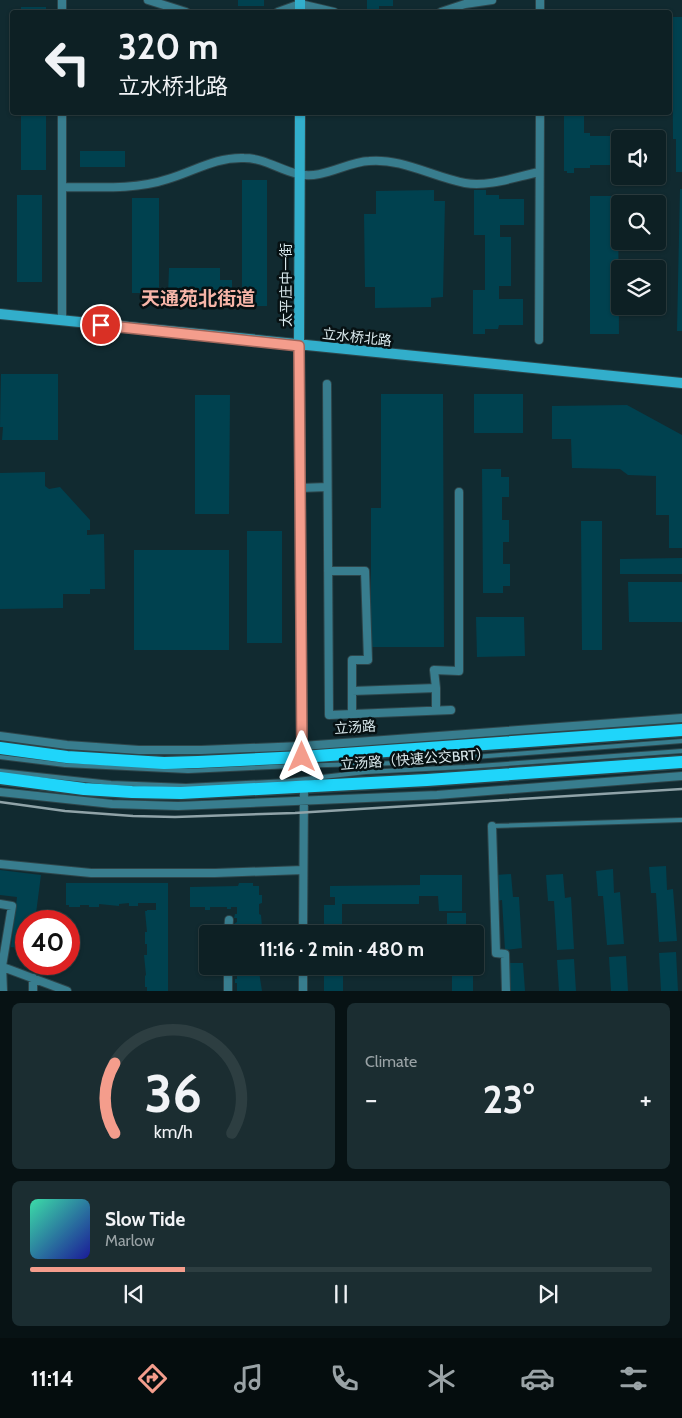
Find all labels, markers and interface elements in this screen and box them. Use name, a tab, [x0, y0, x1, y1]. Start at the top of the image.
text: 320 m	[118, 25, 218, 68]
icon: left	[35, 30, 100, 95]
text: 立水桥北路	[118, 73, 228, 100]
map controls	[611, 130, 666, 315]
button: sound	[611, 130, 666, 185]
button: search	[611, 195, 666, 250]
street label: 太平庄中一街	[277, 243, 295, 327]
button: layers	[611, 260, 666, 315]
district label: 天通苑北街道	[141, 287, 255, 310]
pin	[80, 304, 122, 346]
icon: arrive	[87, 311, 115, 339]
street label: 立水桥北路	[321, 324, 393, 350]
street label: 立汤路	[333, 717, 377, 737]
position arrow	[275, 730, 327, 782]
street label: 立汤路（快速公交BRT）	[340, 745, 490, 773]
speed limit sign: 40	[15, 910, 80, 975]
text: 11:16 · 2 min · 480 m	[259, 938, 424, 961]
text: Climate	[365, 1052, 417, 1071]
text: 36	[145, 1062, 202, 1125]
text: 23°	[483, 1076, 534, 1123]
text: −	[365, 1082, 377, 1116]
text: +	[640, 1082, 652, 1116]
text: km/h	[154, 1121, 193, 1142]
text: Slow Tide	[105, 1208, 185, 1231]
text: Marlow	[105, 1231, 155, 1250]
icon: previous	[120, 1280, 148, 1308]
icon: pause	[327, 1280, 355, 1308]
icon: next	[534, 1280, 562, 1308]
icon: directions	[135, 1361, 170, 1396]
icon: music	[231, 1361, 266, 1396]
icon: phone	[327, 1361, 362, 1396]
icon: climate	[424, 1361, 459, 1396]
icon: car	[520, 1361, 555, 1396]
icon: filters	[616, 1361, 651, 1396]
text: 11:14	[31, 1365, 74, 1392]

